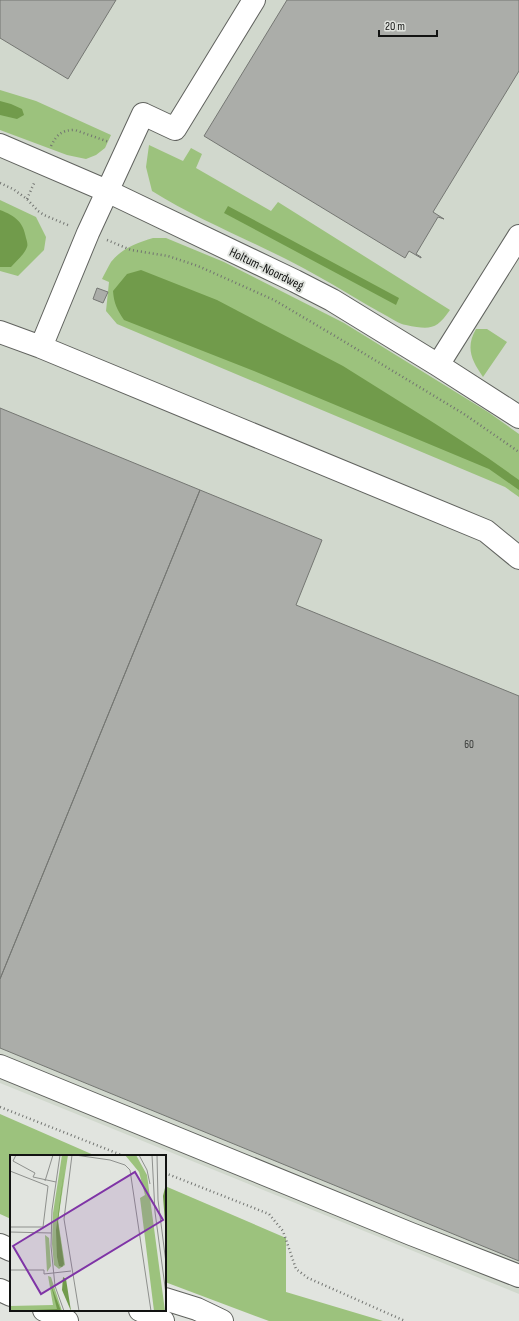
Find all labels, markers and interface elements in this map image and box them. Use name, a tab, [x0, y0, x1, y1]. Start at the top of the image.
scale bar	[379, 12, 437, 38]
text: 20 m	[385, 19, 405, 34]
street label: Holtum-Noordweg	[227, 244, 306, 294]
house number: 60	[464, 738, 474, 751]
inset map	[10, 1155, 166, 1311]

